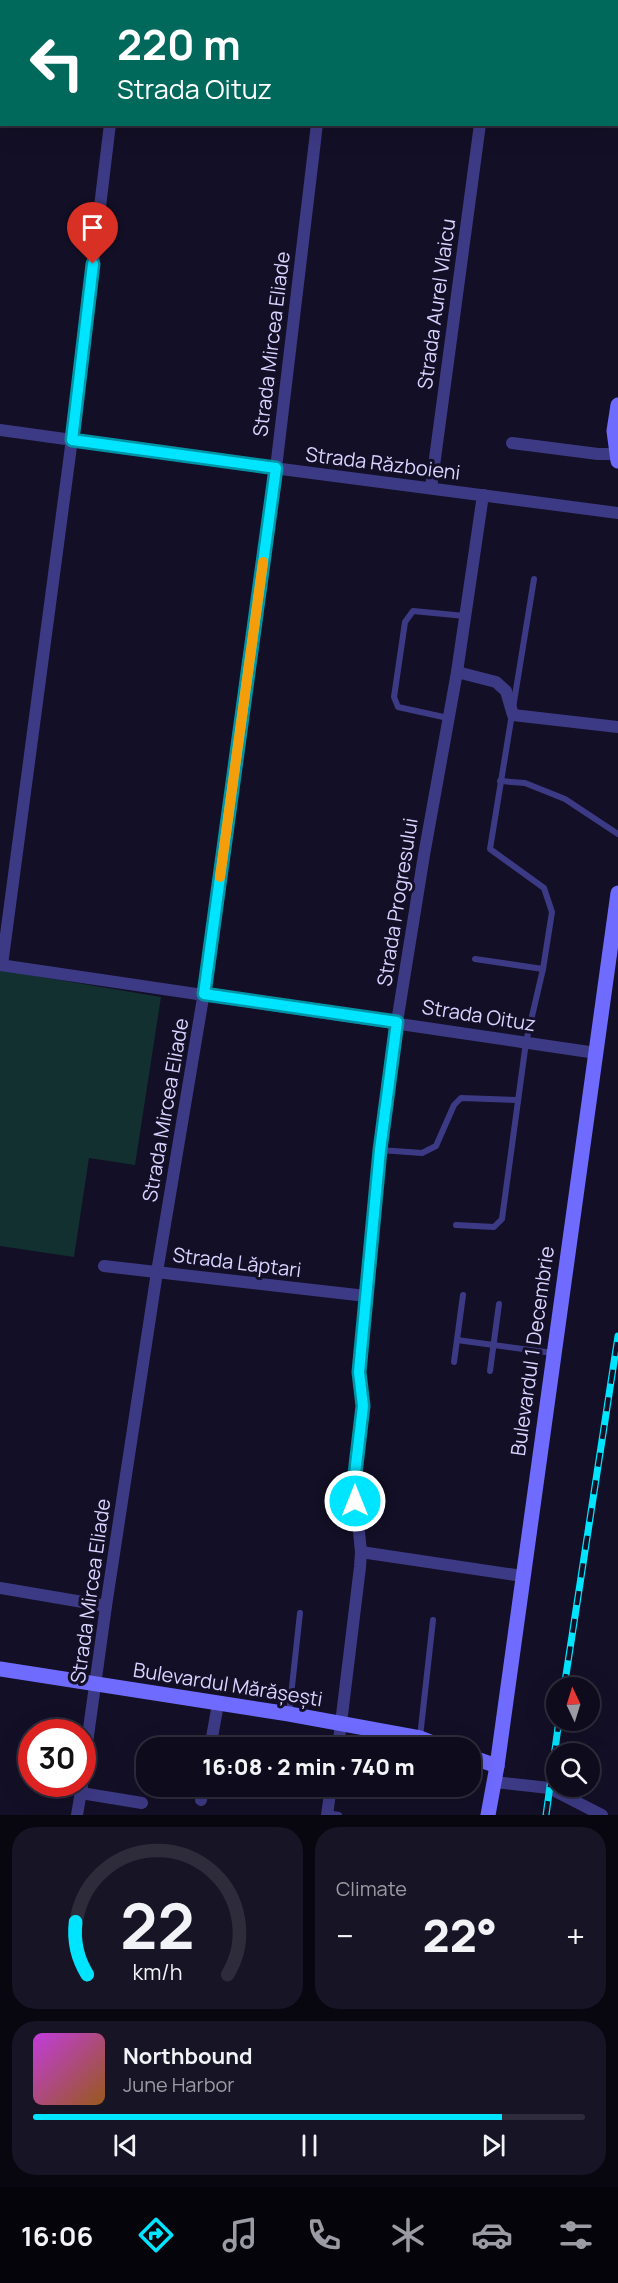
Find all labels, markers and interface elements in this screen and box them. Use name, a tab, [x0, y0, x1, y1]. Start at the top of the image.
text: 220 m	[117, 15, 241, 73]
icon: left	[18, 24, 96, 102]
text: Strada Oituz	[117, 70, 272, 107]
pin	[67, 202, 118, 264]
icon: arrive	[76, 211, 109, 244]
street label: Strada Aurel Vlaicu	[411, 217, 461, 391]
street label: Strada Mircea Eliade	[246, 250, 296, 438]
street label: Strada Războieni	[304, 440, 462, 486]
street label: Strada Progresului	[370, 816, 424, 988]
street label: Strada Oituz	[420, 993, 538, 1037]
street label: Strada Mircea Eliade	[136, 1016, 194, 1204]
street label: Strada Lăptari	[171, 1241, 303, 1283]
street label: Bulevardul 1 Decembrie	[504, 1244, 560, 1458]
position arrow	[323, 1469, 387, 1533]
street label: Strada Mircea Eliade	[64, 1497, 116, 1685]
street label: Bulevardul Mărășești	[131, 1656, 325, 1712]
north arrow	[546, 1677, 600, 1731]
map controls	[546, 1677, 600, 1797]
speed limit sign: 30	[18, 1719, 96, 1797]
button: search	[546, 1743, 600, 1797]
text: 16:08 · 2 min · 740 m	[202, 1752, 415, 1782]
text: Climate	[336, 1875, 407, 1902]
text: 22	[120, 1882, 195, 1968]
text: 22°	[423, 1904, 497, 1966]
text: −	[336, 1913, 354, 1958]
text: +	[566, 1913, 585, 1958]
text: km/h	[133, 1957, 182, 1986]
text: Northbound	[123, 2041, 253, 2071]
text: June Harbor	[123, 2071, 235, 2098]
icon: previous	[109, 2129, 142, 2162]
icon: pause	[293, 2129, 326, 2162]
icon: next	[477, 2129, 510, 2162]
icon: directions	[135, 2214, 177, 2256]
icon: music	[219, 2214, 261, 2256]
icon: phone	[303, 2214, 345, 2256]
icon: climate	[387, 2214, 429, 2256]
icon: car	[471, 2214, 513, 2256]
icon: filters	[555, 2214, 597, 2256]
text: 16:06	[21, 2217, 93, 2254]

